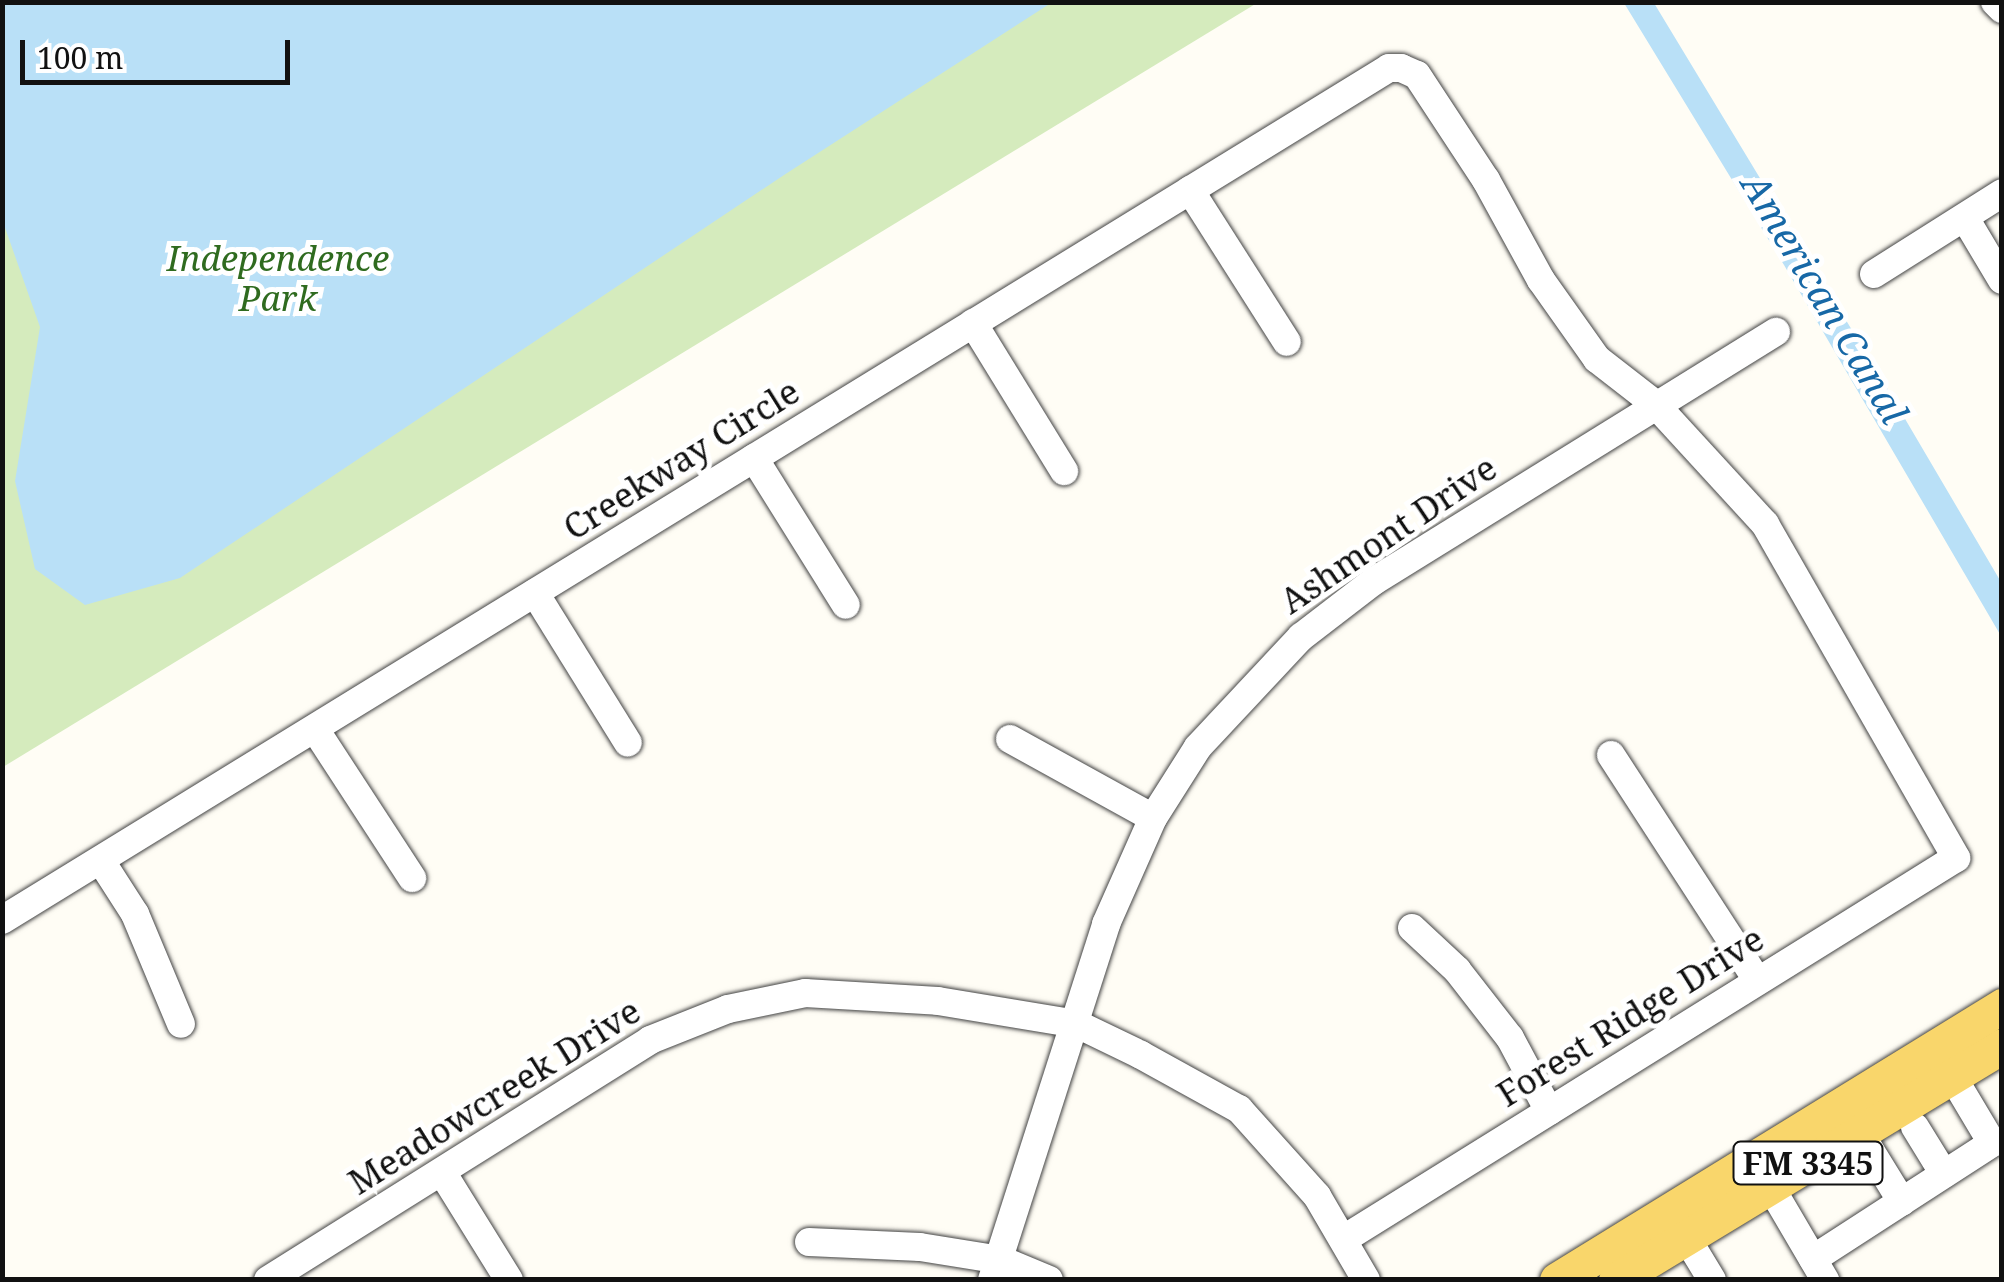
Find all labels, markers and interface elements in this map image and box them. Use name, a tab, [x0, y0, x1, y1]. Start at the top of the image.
scale bar	[25, 20, 295, 82]
text: 100 m	[37, 37, 123, 78]
water label: American Canal	[1732, 164, 1918, 432]
park label: Independence Park	[167, 237, 389, 319]
street label: Creekway Circle	[555, 370, 807, 548]
street label: Ashmont Drive	[1272, 446, 1504, 622]
street label: Forest Ridge Drive	[1489, 917, 1771, 1115]
street label: Meadowcreek Drive	[340, 989, 648, 1203]
road number: FM 3345	[1730, 1136, 1886, 1190]

